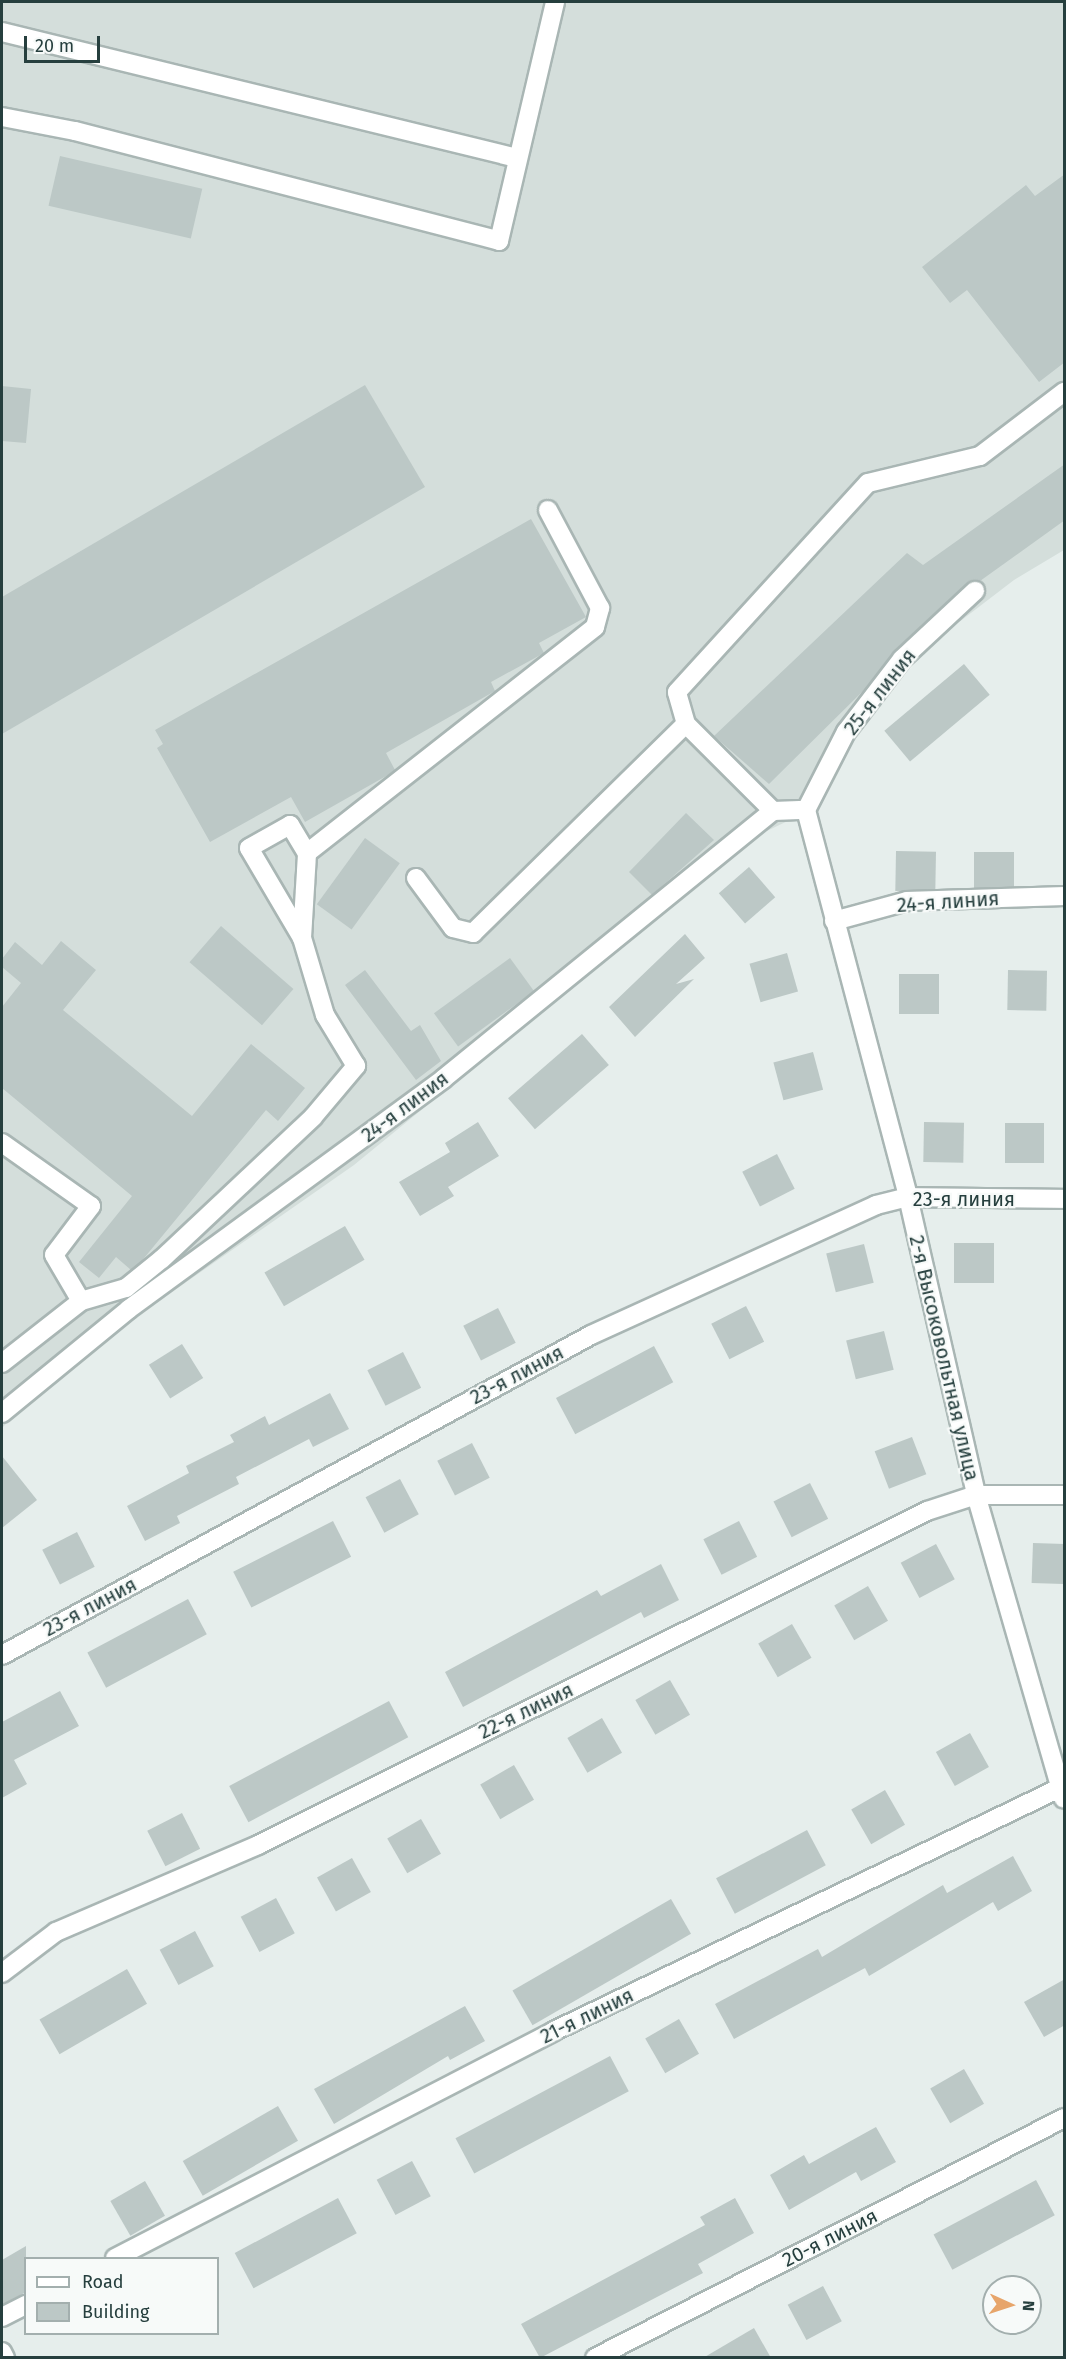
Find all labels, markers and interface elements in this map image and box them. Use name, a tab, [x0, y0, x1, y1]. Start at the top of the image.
scale bar	[27, 24, 104, 62]
text: 20 m	[35, 35, 74, 57]
street label: 25-я линия	[839, 644, 921, 740]
street label: 24-я линия	[896, 886, 1000, 918]
street label: 24-я линия	[357, 1067, 453, 1147]
street label: 23-я линия	[913, 1187, 1015, 1211]
street label: 2-я Высоковольтная улица	[904, 1233, 984, 1483]
street label: 23-я линия	[466, 1340, 568, 1410]
street label: 23-я линия	[39, 1572, 141, 1642]
street label: 22-я линия	[475, 1678, 577, 1744]
street label: 21-я линия	[537, 1983, 637, 2049]
street label: 20-я линия	[778, 2204, 882, 2272]
legend	[24, 2257, 219, 2335]
text: Road	[82, 2271, 124, 2293]
north arrow	[982, 2275, 1042, 2335]
text: N	[1019, 2300, 1038, 2312]
text: Building	[82, 2301, 149, 2323]

